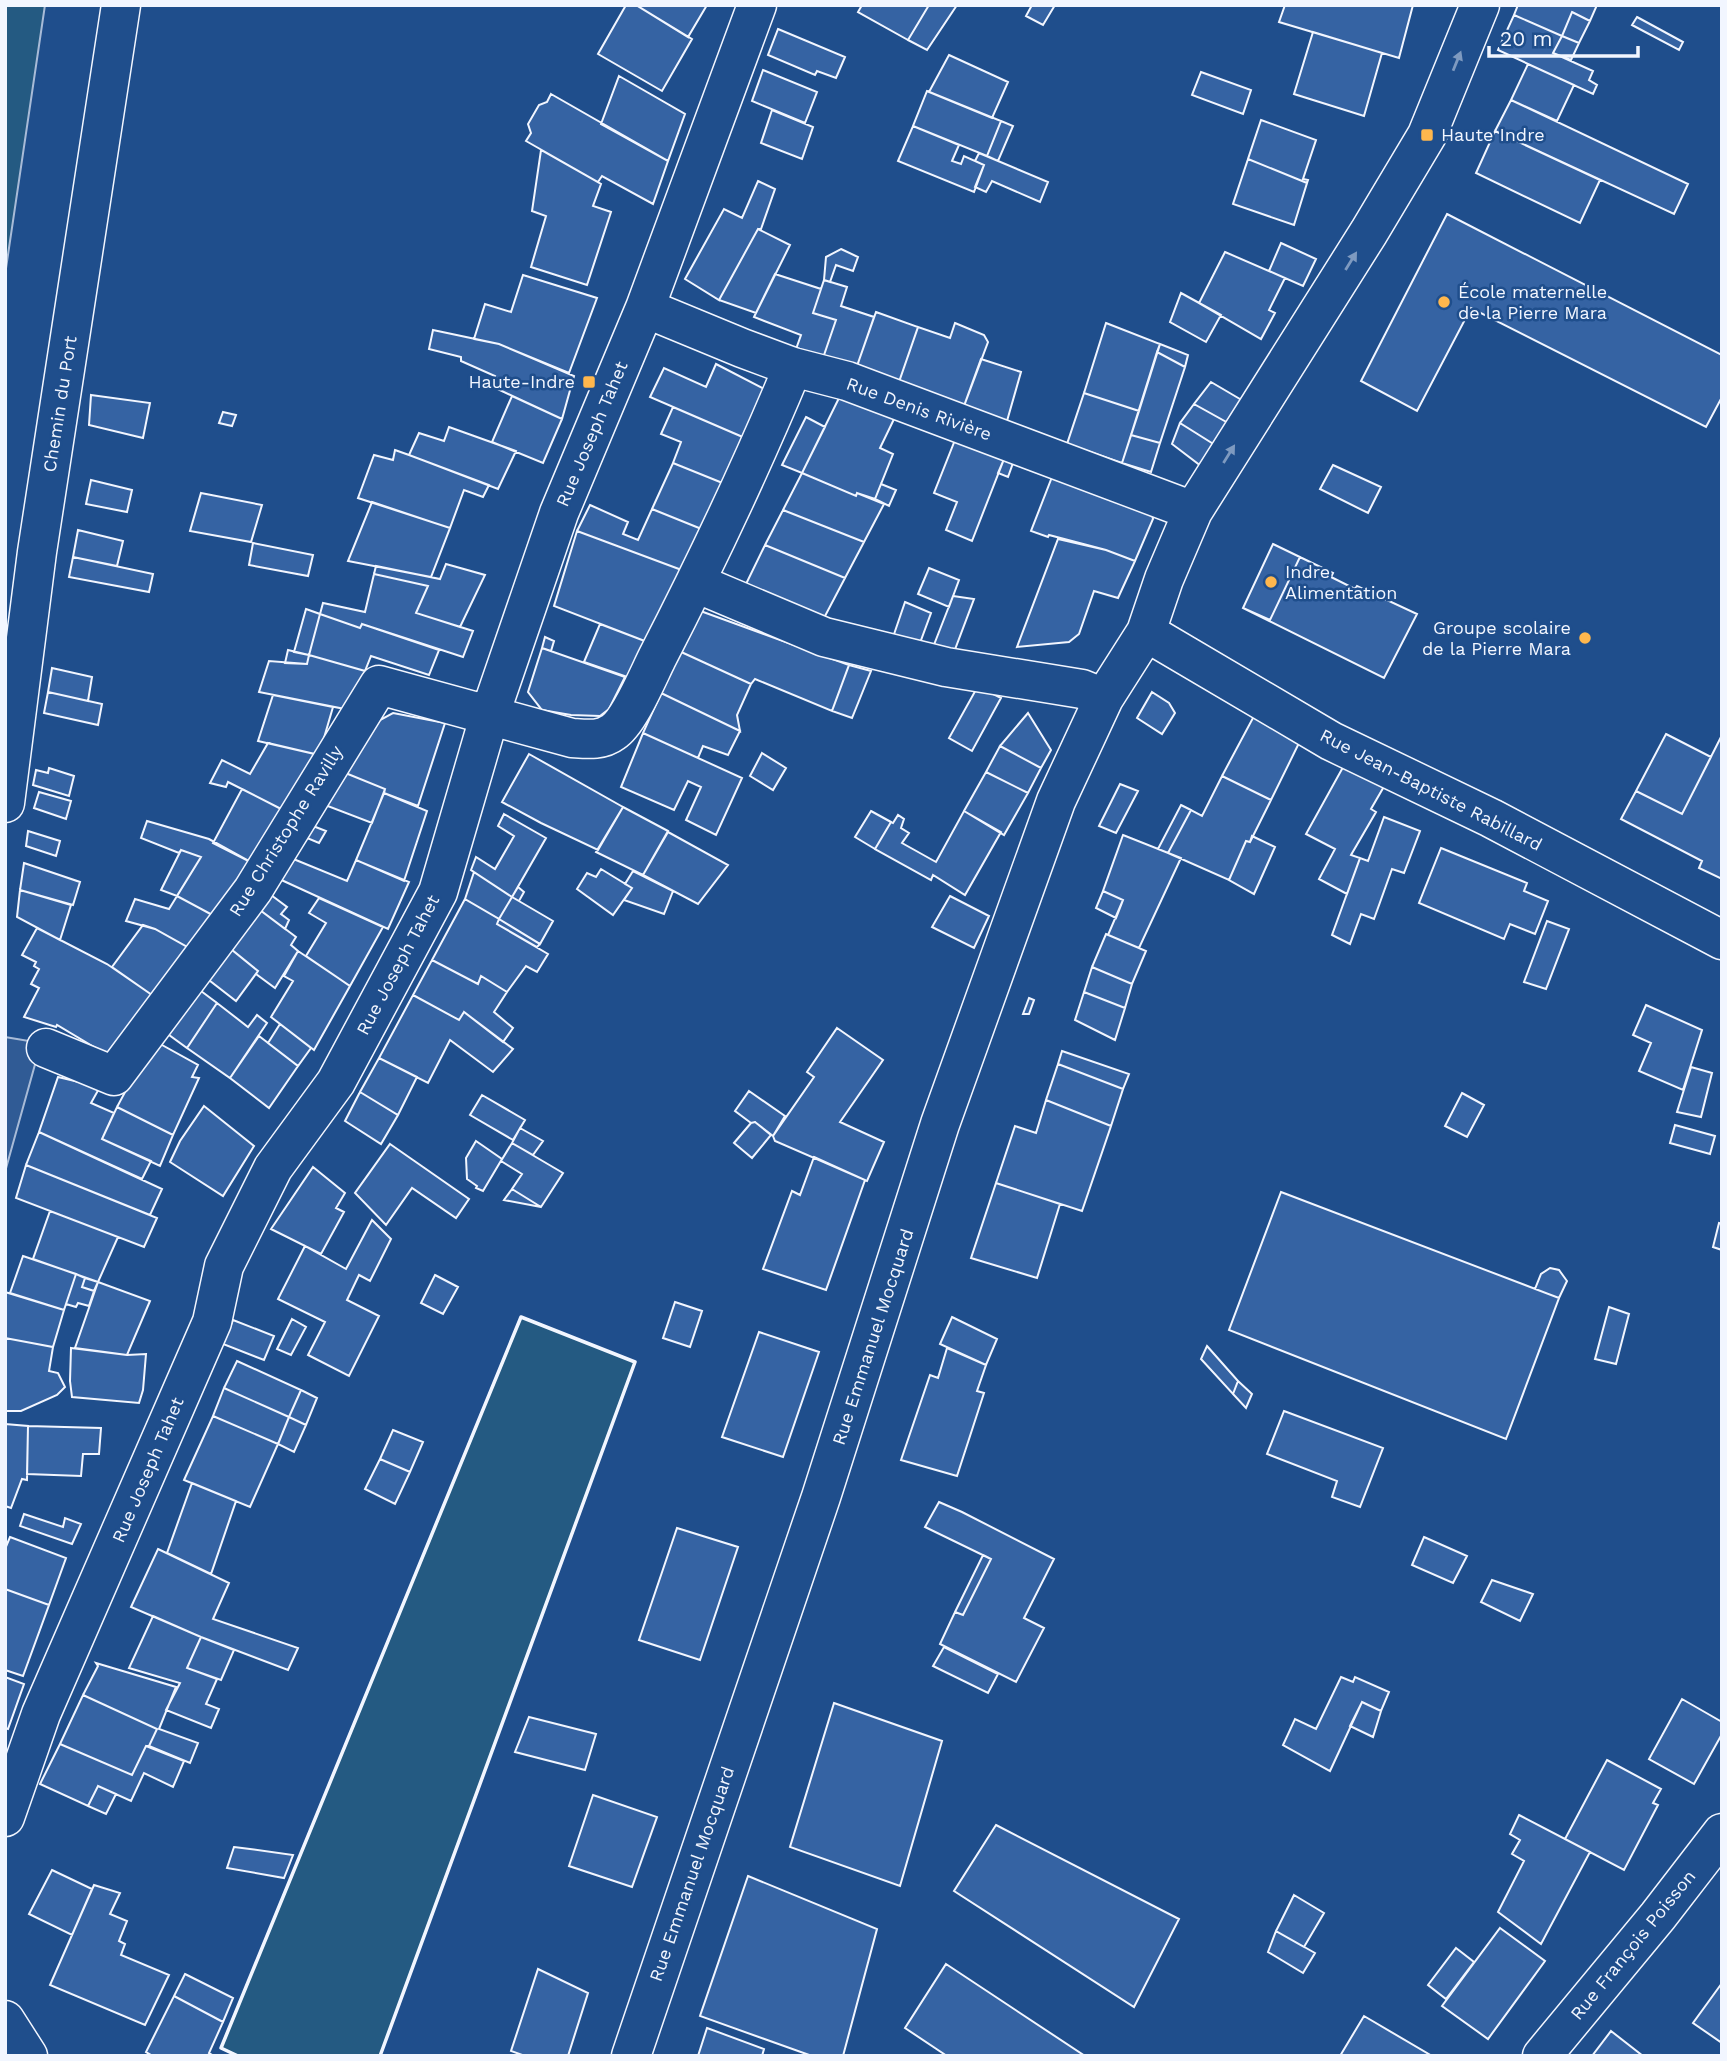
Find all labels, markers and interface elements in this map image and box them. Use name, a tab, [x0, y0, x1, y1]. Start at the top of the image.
scale bar	[1489, 14, 1638, 58]
text: 20 m	[1500, 26, 1552, 51]
one-way arrow	[1452, 50, 1463, 71]
place label: Haute Indre	[1441, 124, 1545, 145]
marker: Haute Indre	[1419, 127, 1435, 143]
one-way arrow	[1344, 252, 1357, 271]
place label: École maternelle de la Pierre Mara	[1458, 281, 1607, 323]
marker: École maternelle de la Pierre Mara	[1436, 294, 1452, 310]
street label: Chemin du Port	[38, 334, 81, 474]
street label: Rue Joseph Tahet	[551, 358, 632, 510]
place label: Haute-Indre	[468, 371, 575, 392]
street label: Rue Denis Rivière	[844, 373, 995, 445]
marker: Haute-Indre	[581, 374, 597, 390]
one-way arrow	[1223, 444, 1236, 463]
place label: Indre Alimentation	[1285, 561, 1397, 603]
marker: Indre Alimentation	[1263, 574, 1279, 590]
place label: Groupe scolaire de la Pierre Mara	[1422, 617, 1571, 659]
marker: Groupe scolaire de la Pierre Mara	[1577, 630, 1593, 646]
street label: Rue Jean-Baptiste Rabillard	[1317, 724, 1546, 855]
street label: Rue Christophe Ravilly	[224, 741, 347, 920]
street label: Rue Joseph Tahet	[352, 891, 444, 1038]
street label: Rue Emmanuel Mocquard	[828, 1226, 917, 1448]
street label: Rue Joseph Tahet	[107, 1394, 188, 1546]
street label: Rue Emmanuel Mocquard	[645, 1764, 738, 1984]
street label: Rue François Poisson	[1566, 1866, 1700, 2024]

